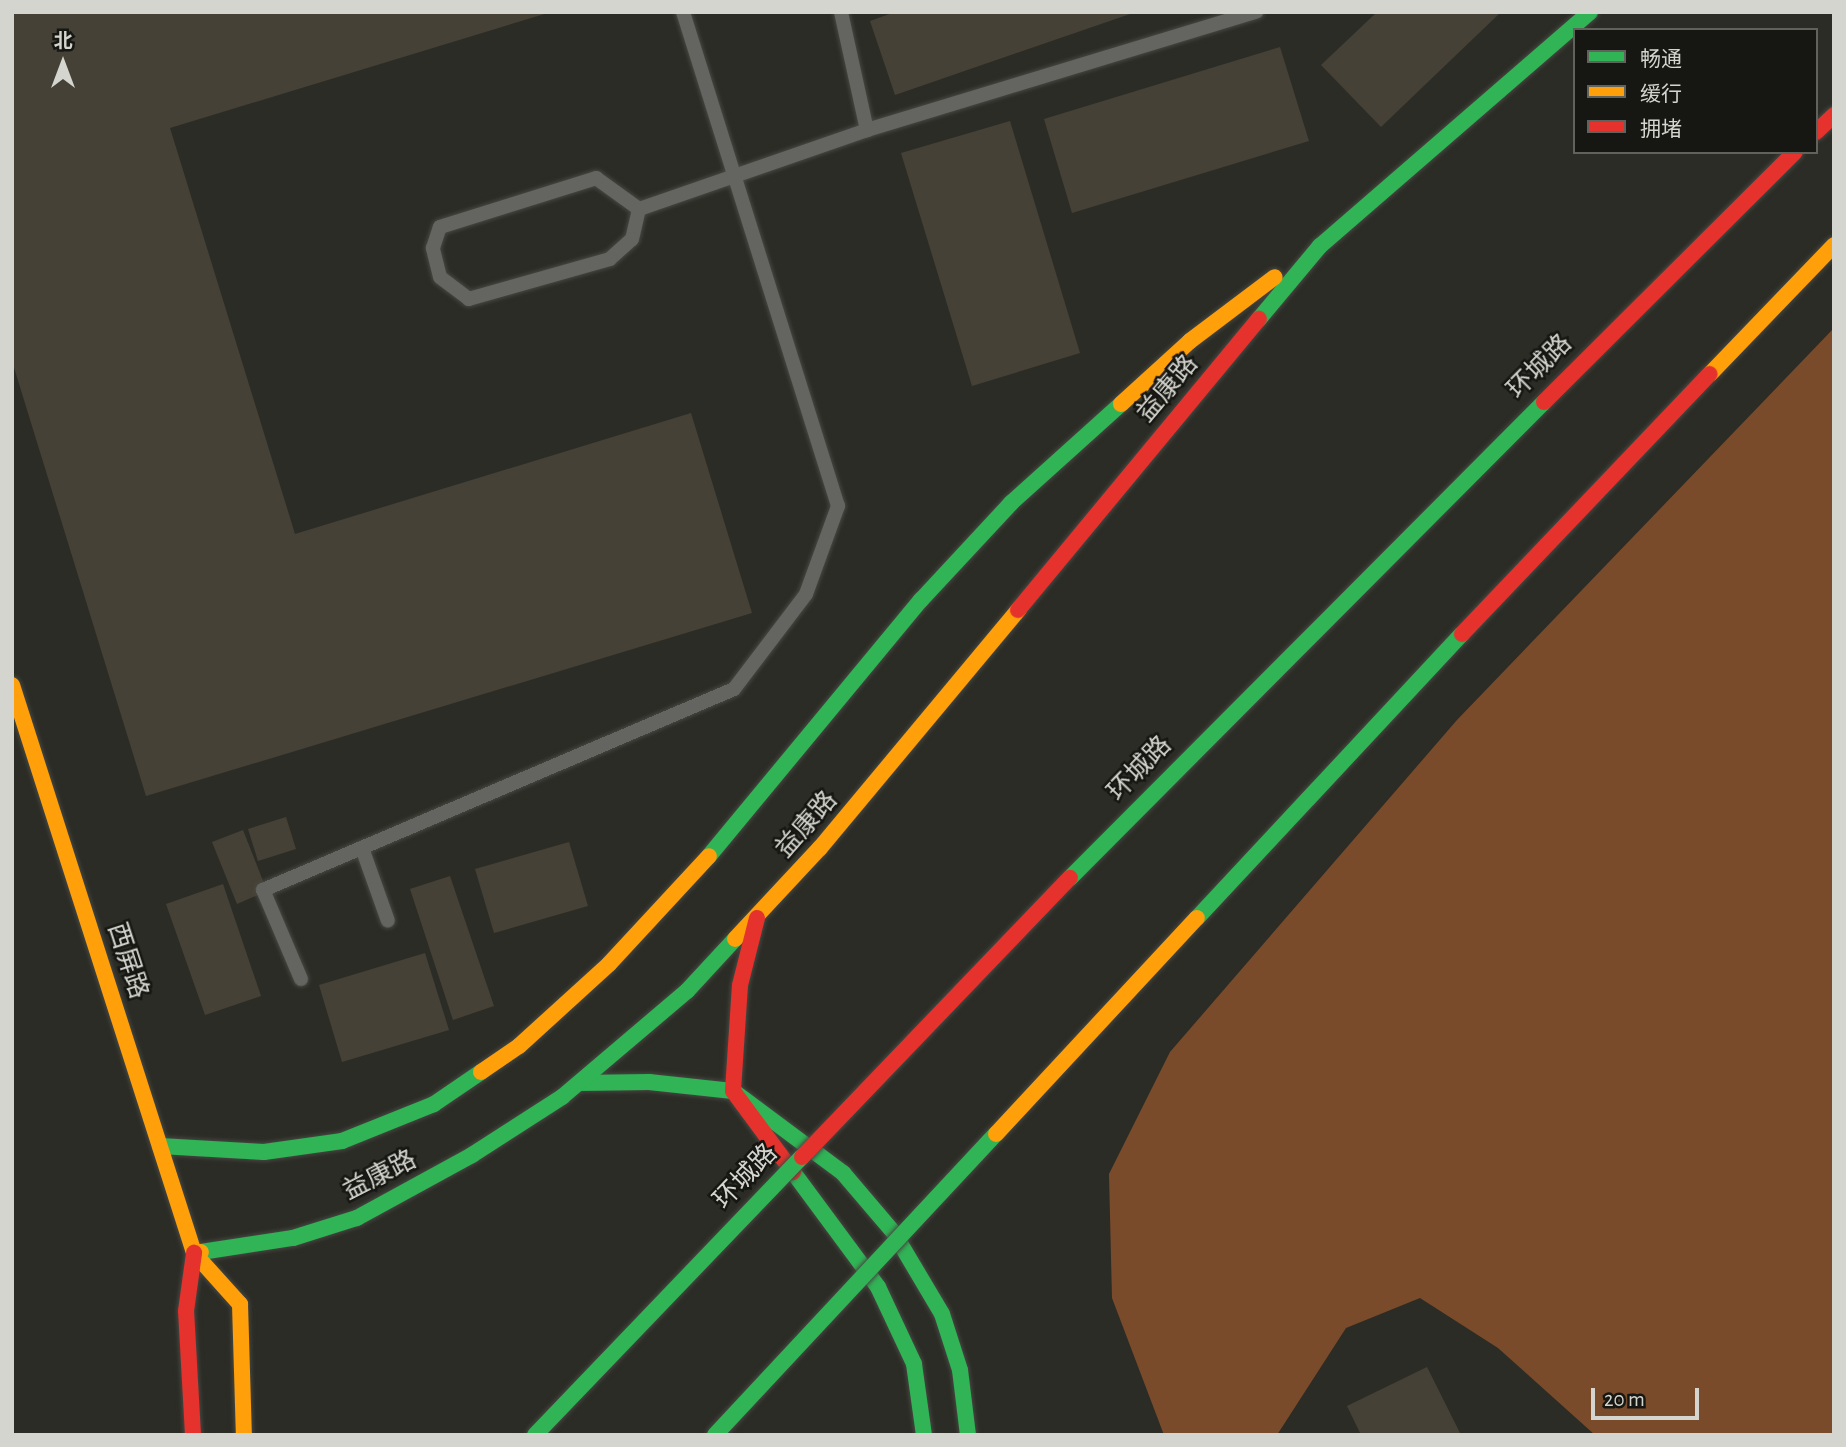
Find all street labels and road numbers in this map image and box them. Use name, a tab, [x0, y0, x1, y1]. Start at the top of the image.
street label: 环城路	[1501, 328, 1579, 406]
street label: 益康路	[1131, 349, 1205, 429]
street label: 环城路	[1102, 730, 1178, 808]
street label: 益康路	[770, 785, 844, 865]
street label: 西屏路	[100, 919, 154, 1003]
street label: 环城路	[708, 1138, 784, 1216]
street label: 益康路	[338, 1144, 422, 1208]

